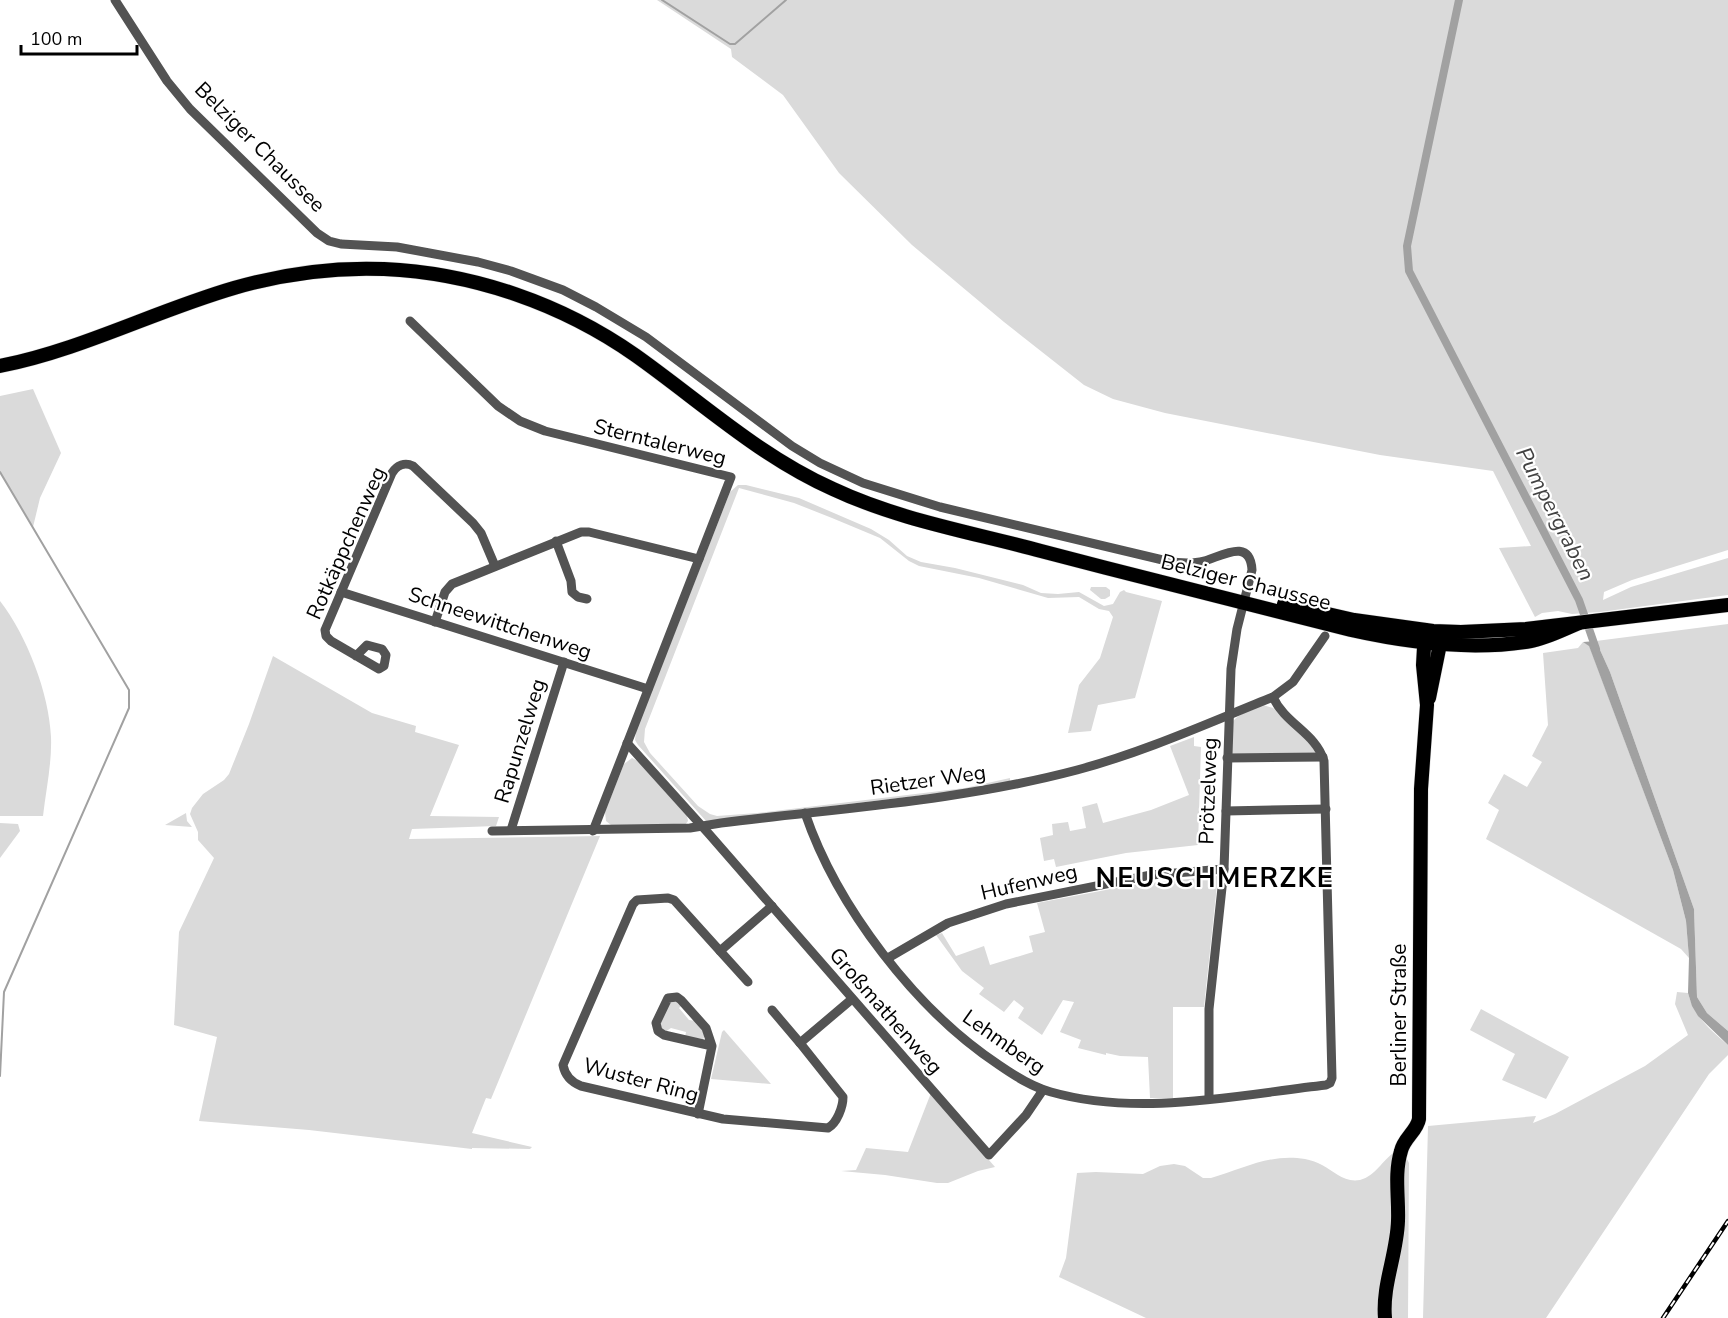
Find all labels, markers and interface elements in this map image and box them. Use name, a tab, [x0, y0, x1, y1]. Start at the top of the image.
scale bar	[21, 18, 136, 56]
text: 100 m	[30, 27, 82, 51]
street label: Belziger Chaussee	[189, 76, 331, 218]
street label: Sterntalerweg	[591, 412, 729, 472]
water label: Pumpergraben	[1508, 442, 1602, 586]
street label: Rotkäppchenweg	[300, 462, 392, 624]
street label: Belziger Chaussee	[1158, 547, 1334, 617]
street label: Schneewittchenweg	[405, 580, 595, 666]
street label: Rapunzelweg	[488, 675, 552, 807]
street label: Prötzelweg	[1192, 737, 1224, 845]
street label: Rietzer Weg	[868, 758, 988, 802]
street label: Hufenweg	[978, 857, 1080, 907]
district label: NEUSCHMERZKE	[1096, 860, 1334, 897]
street label: Großmathenweg	[823, 942, 949, 1080]
street label: Berliner Straße	[1385, 944, 1413, 1086]
street label: Lehmberg	[957, 1003, 1051, 1081]
street label: Wuster Ring	[580, 1051, 702, 1109]

